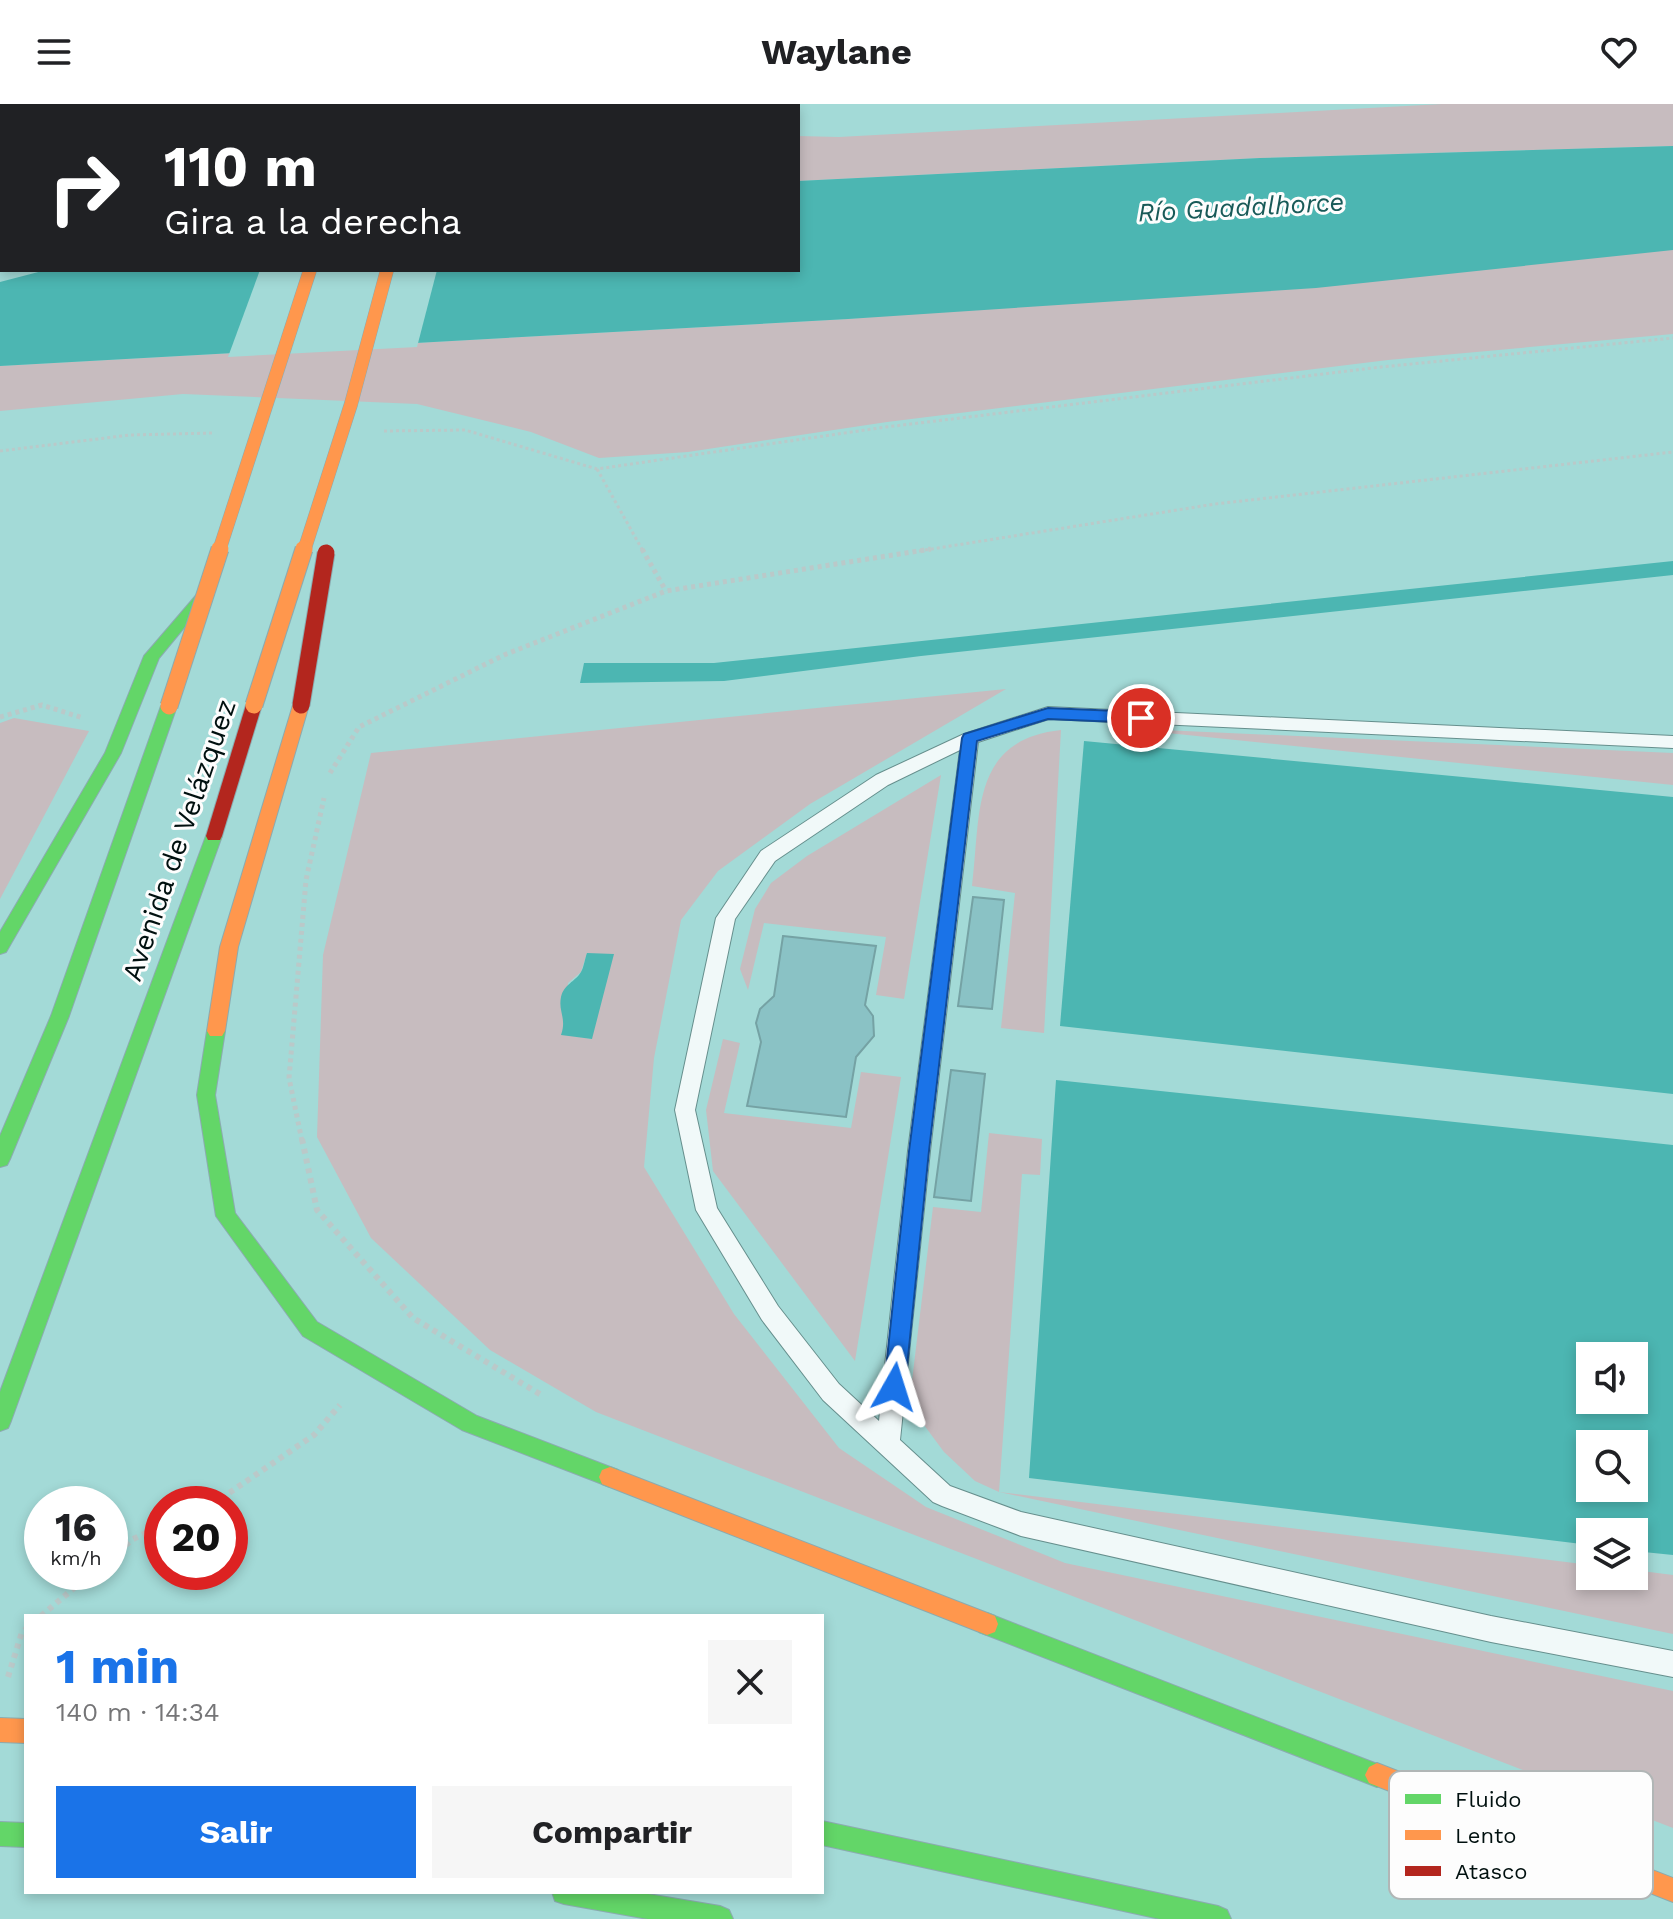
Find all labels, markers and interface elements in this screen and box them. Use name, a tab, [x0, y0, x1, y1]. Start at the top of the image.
icon: menu	[32, 30, 76, 74]
icon: heart	[1597, 30, 1641, 74]
text: Waylane	[761, 31, 912, 73]
text: 110 m	[164, 134, 317, 200]
icon: right	[32, 136, 136, 240]
water label: Río Guadalhorce	[1137, 187, 1345, 227]
text: Gira a la derecha	[164, 201, 461, 243]
pin	[1107, 684, 1175, 752]
street label: Avenida de Velázquez	[115, 695, 243, 985]
icon: arrive	[1119, 696, 1163, 740]
map controls	[1576, 1342, 1648, 1590]
button: sound	[1576, 1342, 1648, 1414]
position arrow	[852, 1345, 936, 1429]
button: search	[1576, 1430, 1648, 1502]
speed limit sign: 20	[144, 1486, 248, 1590]
text: 16	[55, 1504, 97, 1551]
button: layers	[1576, 1518, 1648, 1590]
text: km/h	[50, 1546, 102, 1570]
text: 1 min	[56, 1638, 179, 1695]
button: close	[708, 1640, 792, 1724]
text: 140 m · 14:34	[56, 1697, 220, 1727]
legend	[1389, 1771, 1653, 1899]
button: Salir	[56, 1786, 416, 1878]
button: Compartir	[432, 1786, 792, 1878]
text: Fluido	[1455, 1787, 1522, 1812]
text: Lento	[1455, 1823, 1516, 1848]
text: Atasco	[1455, 1859, 1528, 1884]

